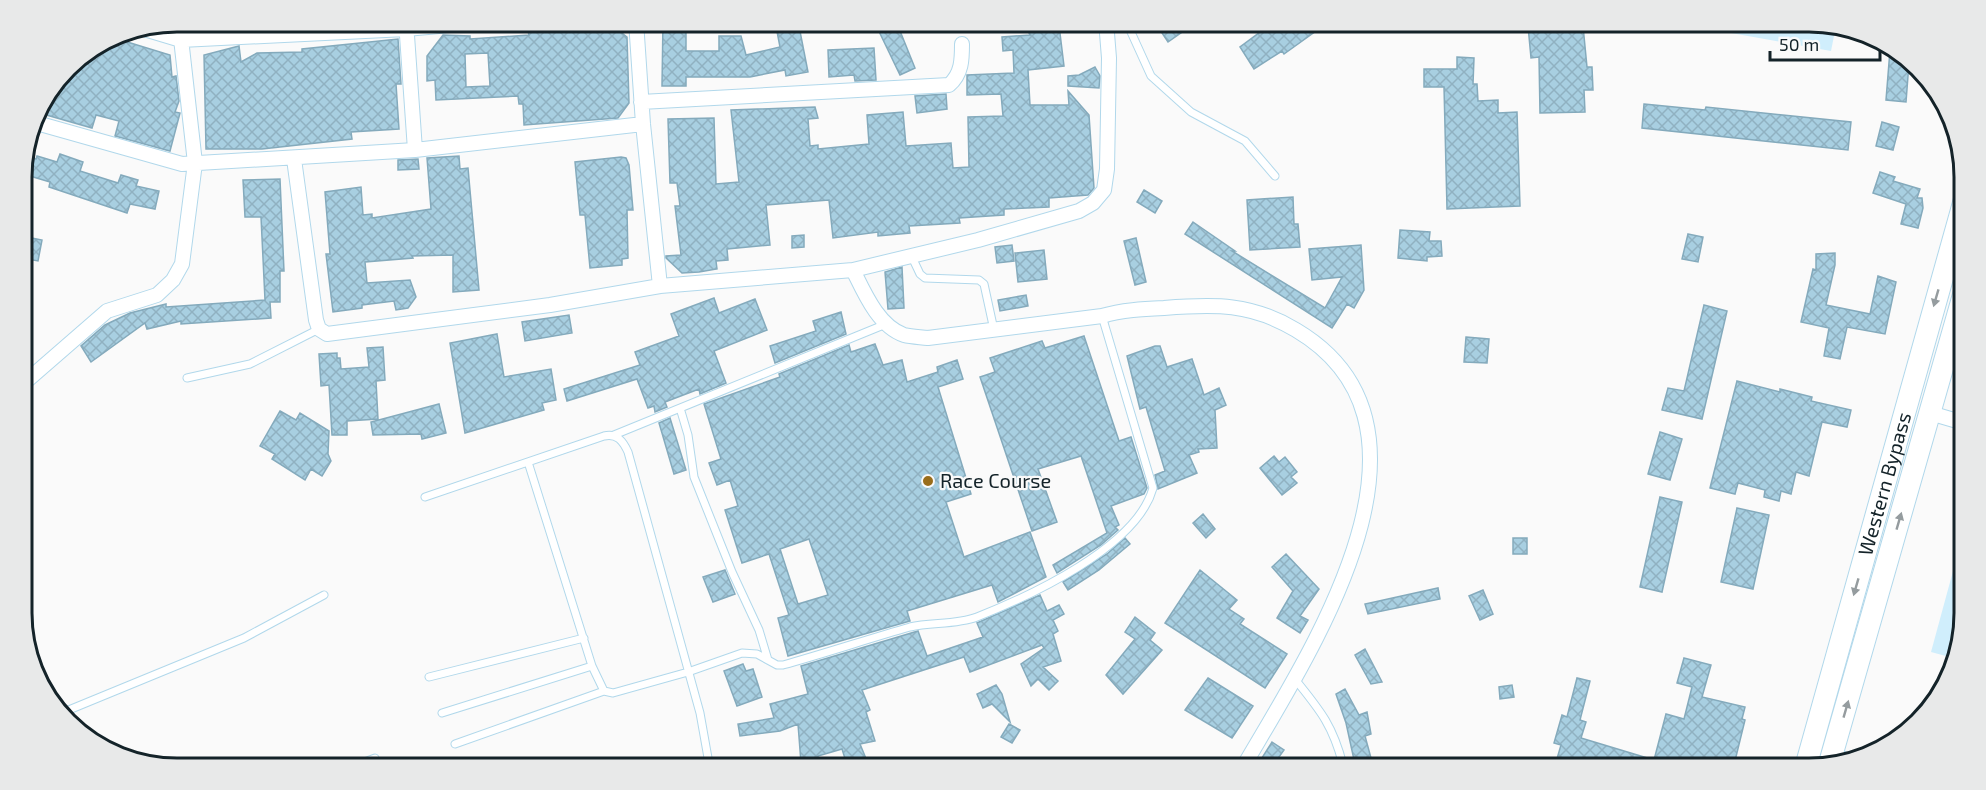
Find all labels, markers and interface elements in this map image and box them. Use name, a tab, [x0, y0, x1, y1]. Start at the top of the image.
scale bar	[1770, 24, 1880, 62]
text: 50 m	[1779, 33, 1819, 55]
one-way arrow	[1931, 289, 1941, 307]
street label: Western Bypass	[1852, 409, 1915, 558]
place label: Race Course	[940, 468, 1051, 492]
marker: Race Course	[921, 474, 935, 488]
one-way arrow	[1895, 512, 1904, 530]
one-way arrow	[1851, 578, 1860, 596]
one-way arrow	[1842, 699, 1851, 717]

